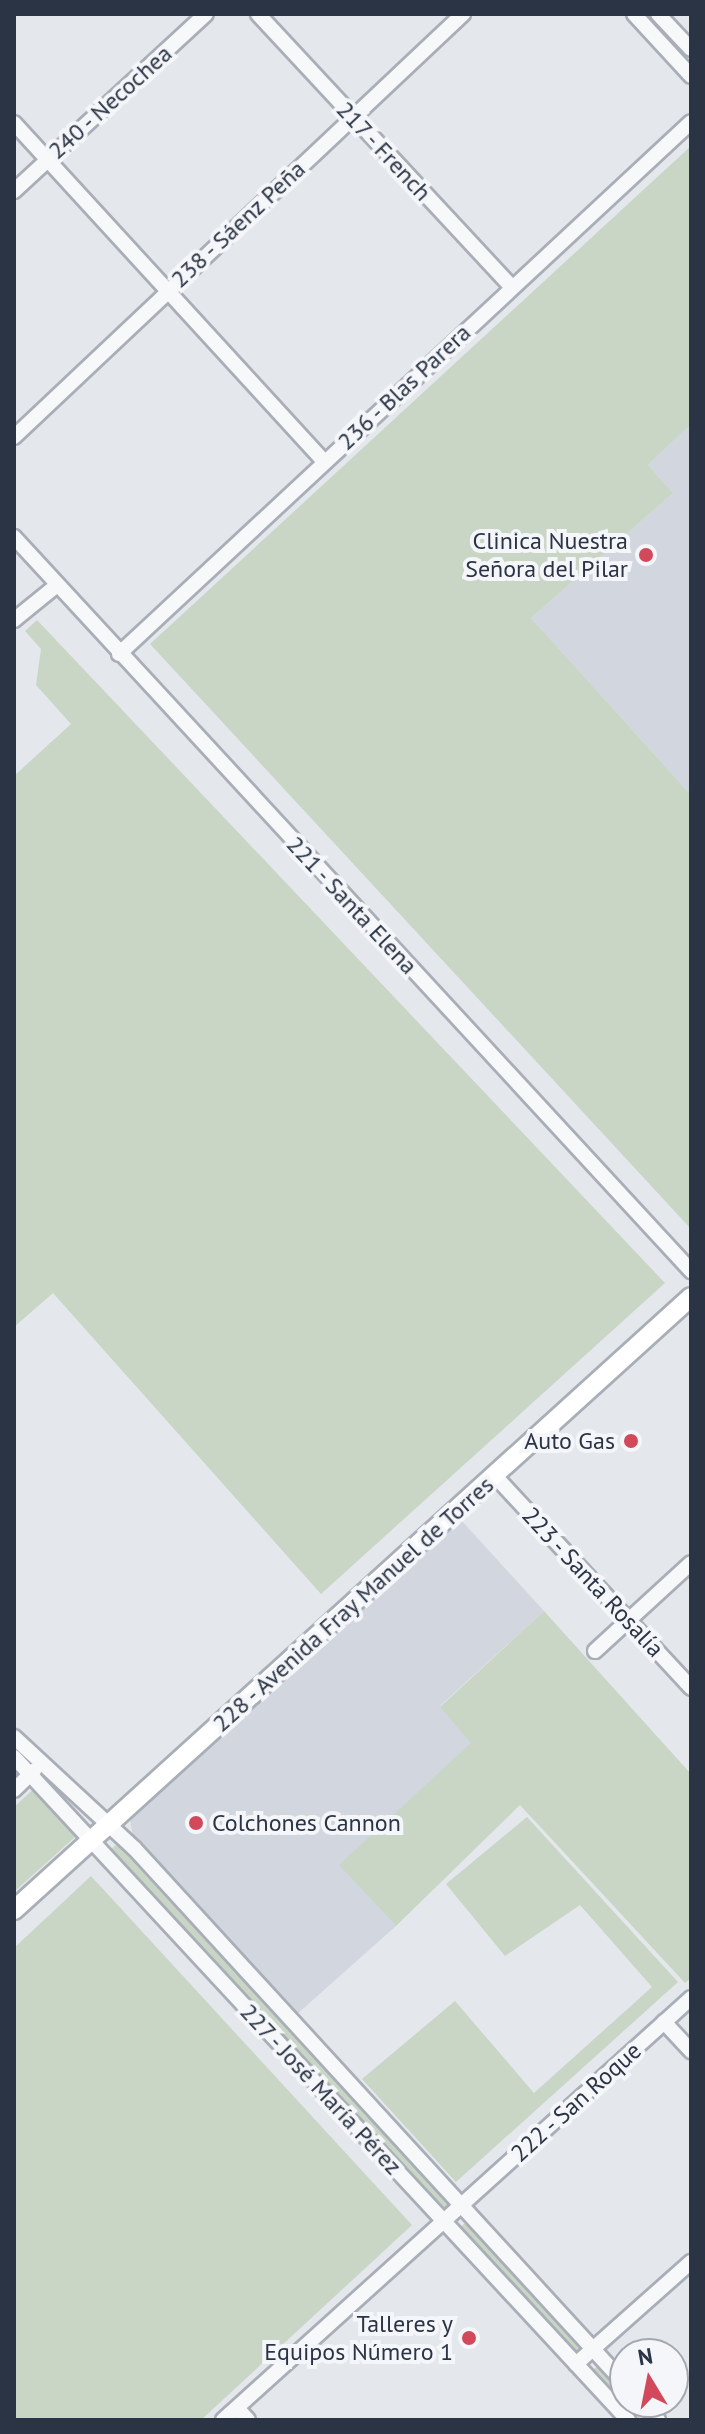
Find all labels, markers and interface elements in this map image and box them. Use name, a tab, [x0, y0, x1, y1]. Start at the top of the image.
street label: 240 - Necochea	[41, 38, 179, 166]
street label: 217 - French	[329, 93, 439, 209]
street label: 238 - Sáenz Peña	[163, 153, 313, 295]
street label: 236 - Blas Parera	[330, 317, 478, 457]
place label: Clinica Nuestra Señora del Pilar	[465, 527, 628, 583]
marker: Clinica Nuestra Señora del Pilar	[635, 544, 657, 566]
street label: 221 - Santa Elena	[279, 829, 425, 981]
place label: Auto Gas	[524, 1427, 615, 1455]
marker: Auto Gas	[622, 1432, 640, 1450]
street label: 228 - Avenida Fray Manuel de Torres	[204, 1468, 502, 1740]
street label: 223 - Santa Rosalía	[515, 1500, 671, 1664]
place label: Colchones Cannon	[212, 1809, 401, 1837]
marker: Colchones Cannon	[187, 1814, 205, 1832]
street label: 227 - José María Pérez	[233, 1996, 409, 2182]
street label: 222 - San Roque	[504, 2035, 648, 2169]
place label: Talleres y Equipos Número 1	[264, 2310, 453, 2366]
marker: Talleres y Equipos Número 1	[460, 2329, 478, 2347]
north arrow	[609, 2338, 689, 2418]
text: N	[636, 2341, 655, 2371]

